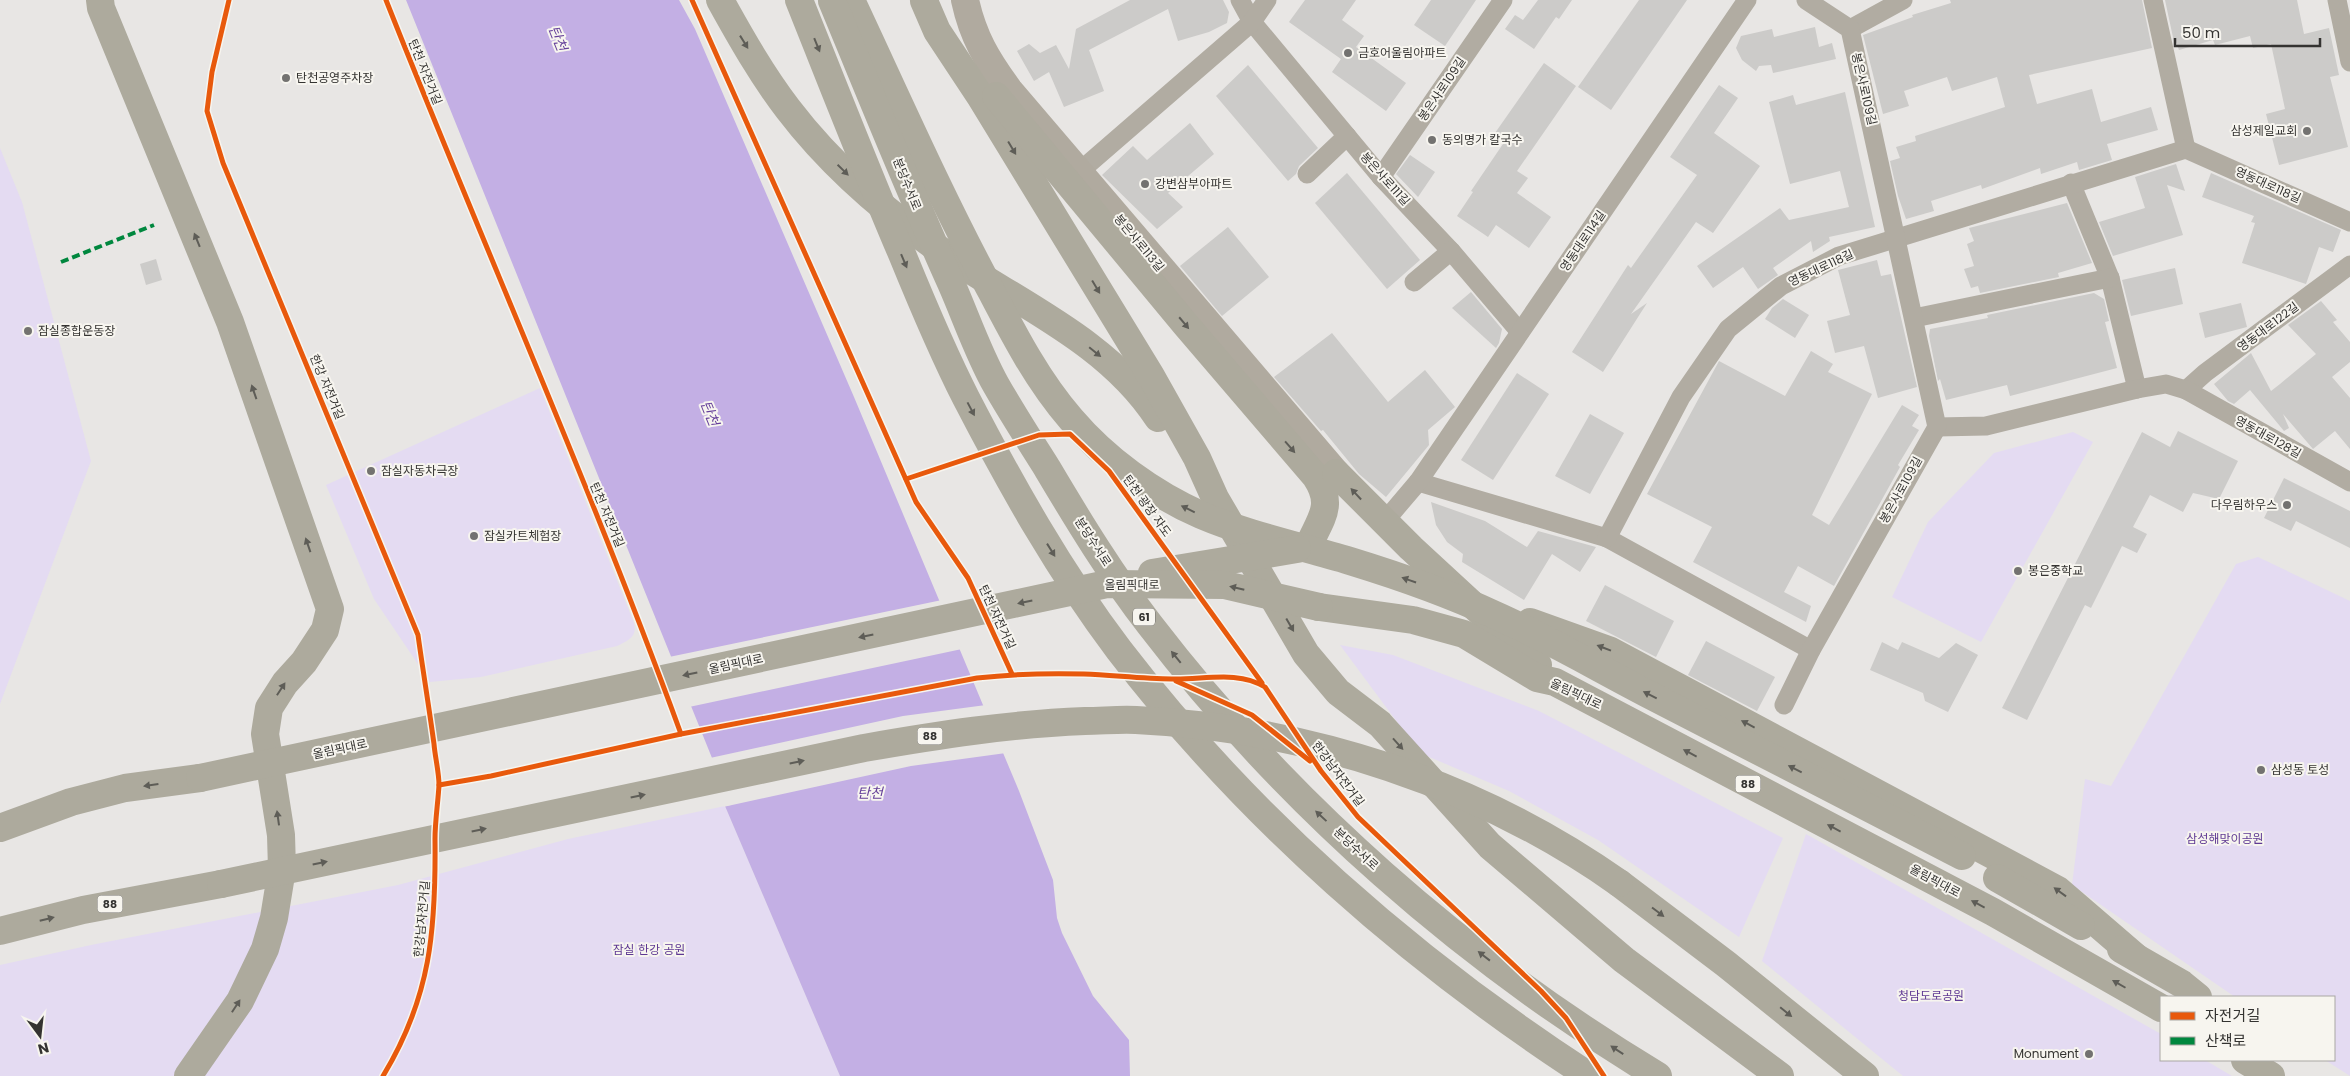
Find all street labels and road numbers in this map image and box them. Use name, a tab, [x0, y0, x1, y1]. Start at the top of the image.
street label: 탄천 자전거길	[405, 36, 446, 107]
street label: 봉은사로109길	[1848, 51, 1881, 127]
street label: 봉은사로109길	[1414, 53, 1469, 124]
street label: 봉은사로111길	[1357, 148, 1414, 209]
street label: 분당수서로	[889, 155, 926, 213]
street label: 영동대로118길	[2233, 162, 2304, 207]
street label: 영동대로114길	[1556, 207, 1609, 275]
street label: 봉은사로113길	[1110, 210, 1168, 275]
street label: 영동대로118길	[1785, 245, 1856, 290]
street label: 영동대로122길	[2233, 298, 2302, 355]
street label: 한강 자전거길	[306, 352, 349, 422]
street label: 영동대로128길	[2232, 411, 2305, 462]
street label: 봉은사로109길	[1875, 453, 1926, 526]
street label: 탄천 광장 자도	[1119, 471, 1176, 540]
street label: 탄천 자전거길	[586, 480, 629, 550]
street label: 분당수서로	[1071, 514, 1116, 570]
street label: 올림픽대로	[1104, 576, 1160, 593]
street label: 탄천 자전거길	[975, 582, 1020, 652]
road number: 61	[1133, 608, 1155, 626]
street label: 올림픽대로	[707, 649, 765, 678]
street label: 올림픽대로	[1548, 674, 1605, 713]
road number: 88	[918, 728, 942, 744]
street label: 올림픽대로	[311, 734, 369, 763]
street label: 한강남자전거길	[1308, 738, 1368, 810]
road number: 88	[1736, 776, 1760, 792]
street label: 분당수서로	[1330, 824, 1382, 874]
street label: 올림픽대로	[1907, 860, 1964, 901]
street label: 한강남자전거길	[410, 880, 433, 958]
road number: 88	[98, 896, 122, 912]

